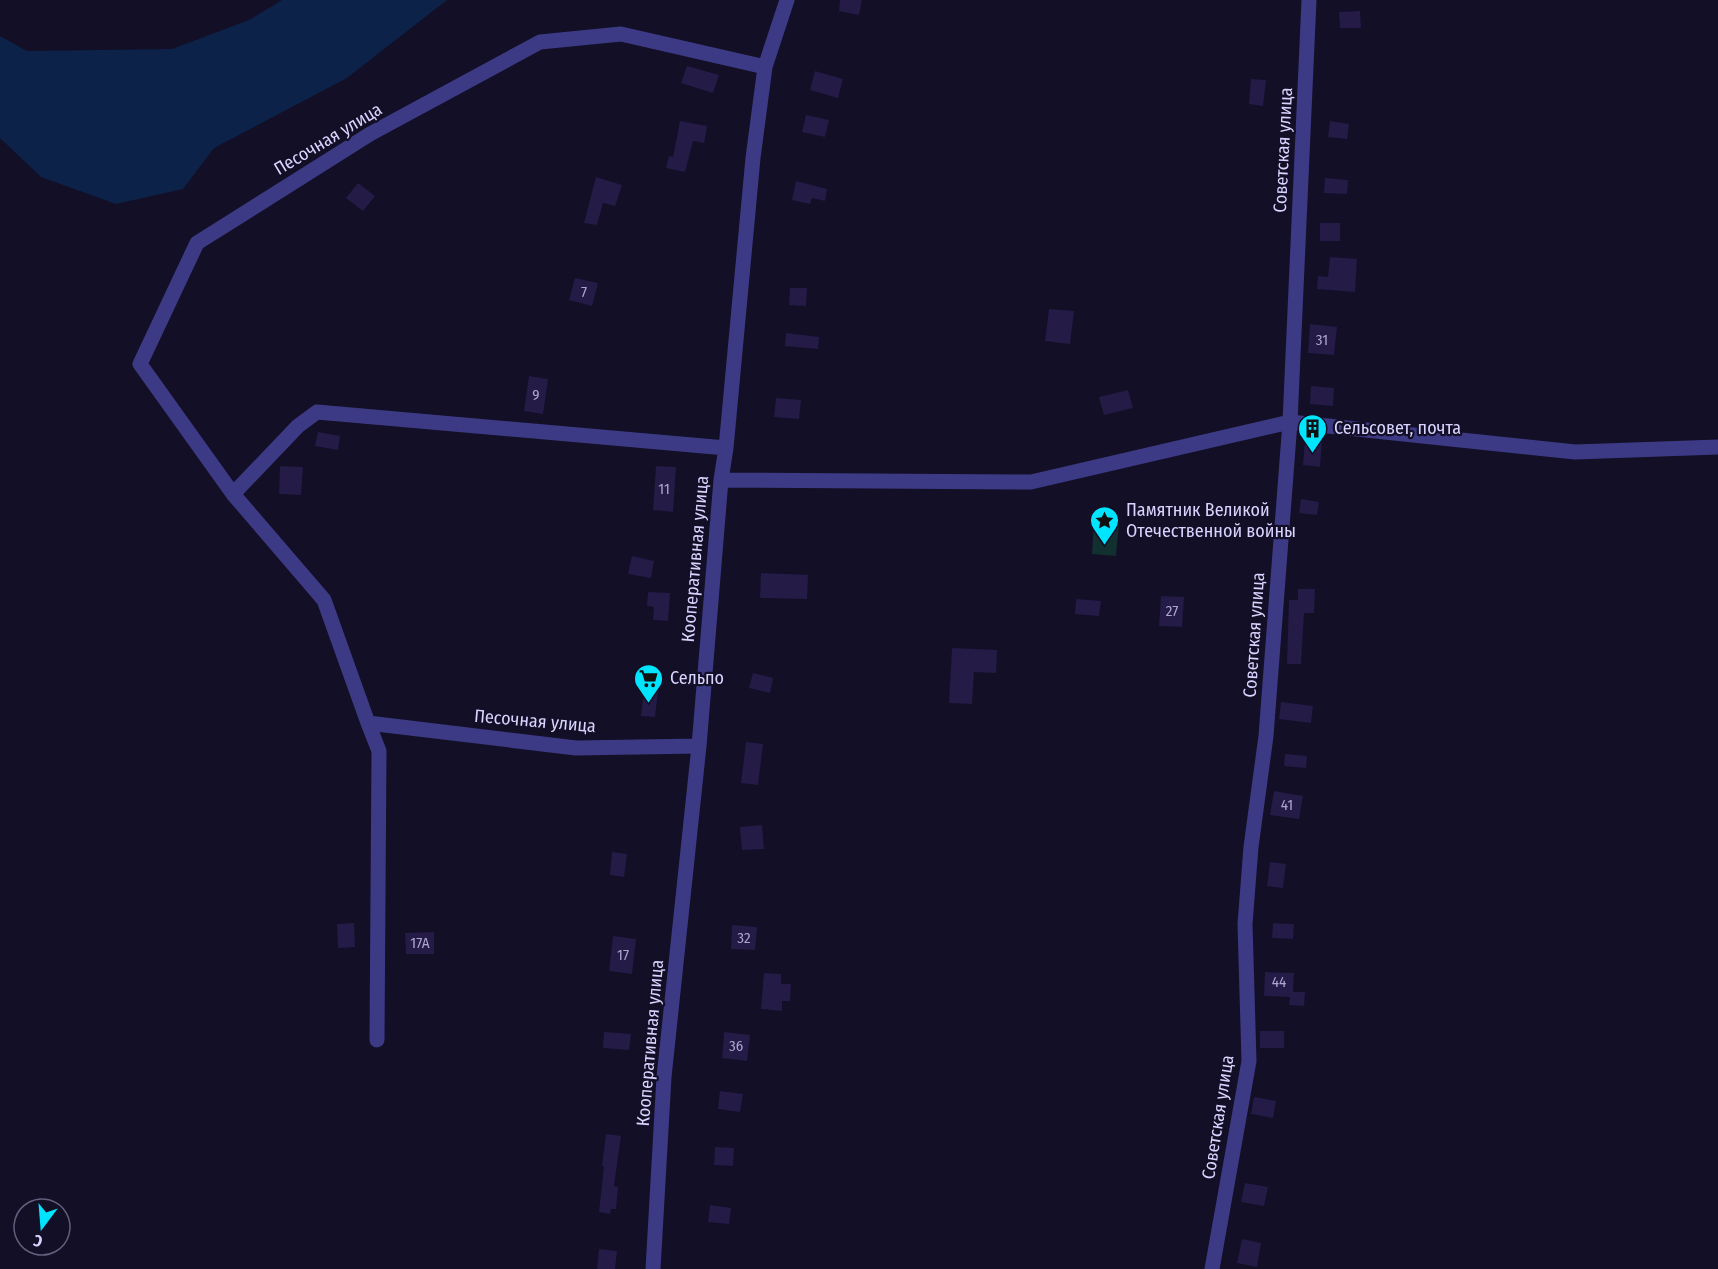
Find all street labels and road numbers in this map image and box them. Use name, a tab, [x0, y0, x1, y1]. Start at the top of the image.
street label: Советская улица	[1269, 87, 1297, 213]
street label: Песочная улица	[270, 98, 386, 180]
street label: Кооперативная улица	[677, 475, 713, 643]
street label: Советская улица	[1239, 571, 1269, 698]
street label: Песочная улица	[473, 705, 597, 737]
street label: Кооперативная улица	[632, 959, 668, 1127]
street label: Советская улица	[1197, 1053, 1239, 1181]

